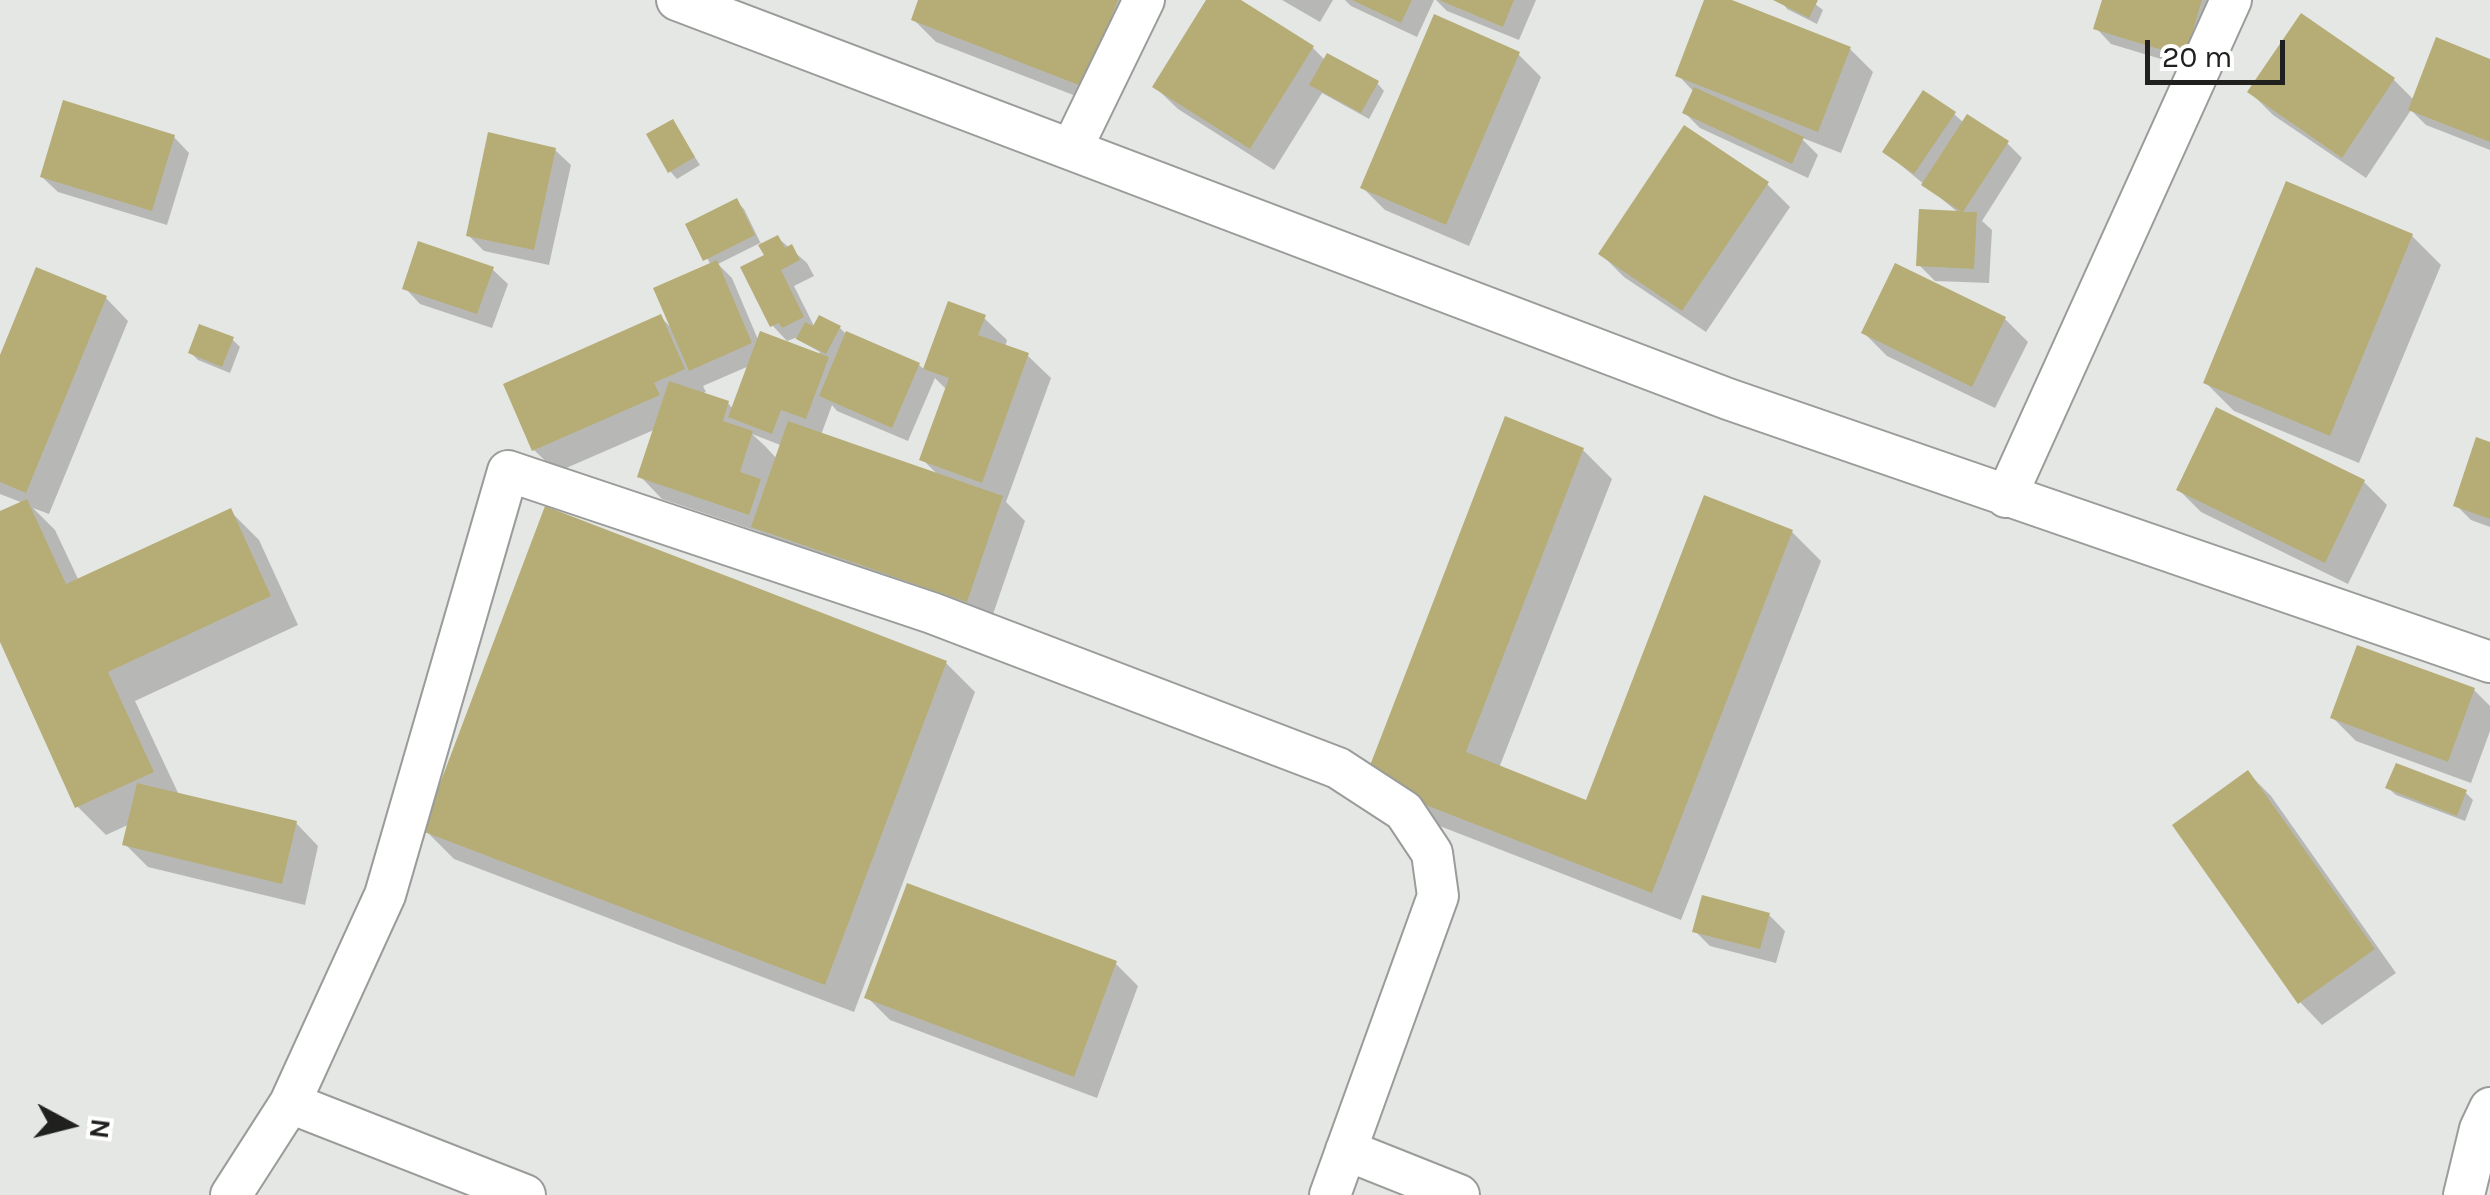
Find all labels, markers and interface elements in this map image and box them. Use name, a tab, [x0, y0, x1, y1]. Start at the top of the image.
scale bar	[2150, 20, 2290, 82]
text: 20 m	[2162, 39, 2232, 75]
north arrow	[20, 1075, 120, 1175]
text: N	[83, 1117, 118, 1141]

